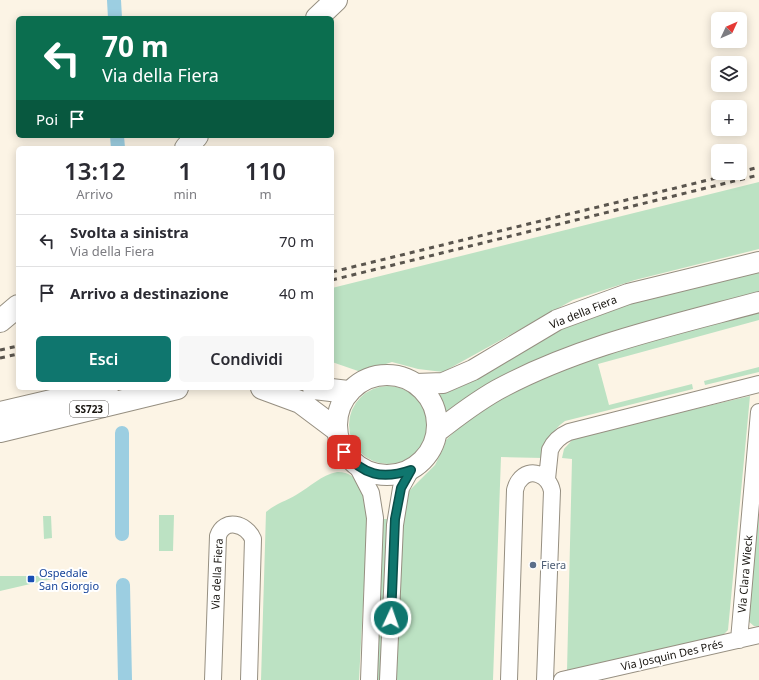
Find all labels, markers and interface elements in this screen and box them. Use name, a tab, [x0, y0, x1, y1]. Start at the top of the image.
north arrow	[711, 12, 747, 48]
map controls	[711, 12, 747, 180]
text: 70 m	[102, 27, 169, 65]
icon: left	[36, 32, 88, 84]
button: layers	[711, 56, 747, 92]
text: Via della Fiera	[102, 63, 219, 87]
button: +	[711, 100, 747, 136]
icon: arrive	[66, 108, 88, 130]
text: Poi	[36, 109, 58, 129]
button: −	[711, 144, 747, 180]
text: 13:12	[64, 154, 125, 187]
text: 1	[178, 154, 192, 187]
text: 110	[245, 154, 286, 187]
text: Arrivo	[76, 185, 113, 203]
text: min	[173, 185, 197, 203]
text: m	[259, 185, 272, 203]
text: Svolta a sinistra	[70, 222, 189, 242]
icon: left	[36, 230, 58, 252]
text: 70 m	[279, 231, 314, 251]
text: Via della Fiera	[70, 242, 154, 260]
icon: arrive	[36, 282, 58, 304]
text: Arrivo a destinazione	[70, 283, 229, 303]
text: 40 m	[279, 283, 314, 303]
street label: Via della Fiera	[547, 291, 619, 332]
button: Esci	[36, 336, 171, 382]
button: Condividi	[179, 336, 314, 382]
road number: SS723	[70, 401, 108, 417]
pin	[327, 435, 361, 469]
icon: arrive	[333, 441, 355, 463]
street label: Via Clara Wieck	[734, 534, 755, 614]
street label: Via della Fiera	[207, 538, 226, 610]
place label: Fiera	[541, 557, 566, 572]
marker: Fiera	[528, 560, 538, 570]
place label: Ospedale San Giorgio	[39, 565, 99, 593]
marker: Ospedale San Giorgio	[26, 574, 36, 584]
position arrow	[370, 597, 412, 639]
street label: Via Josquin Des Prés	[619, 635, 724, 674]

